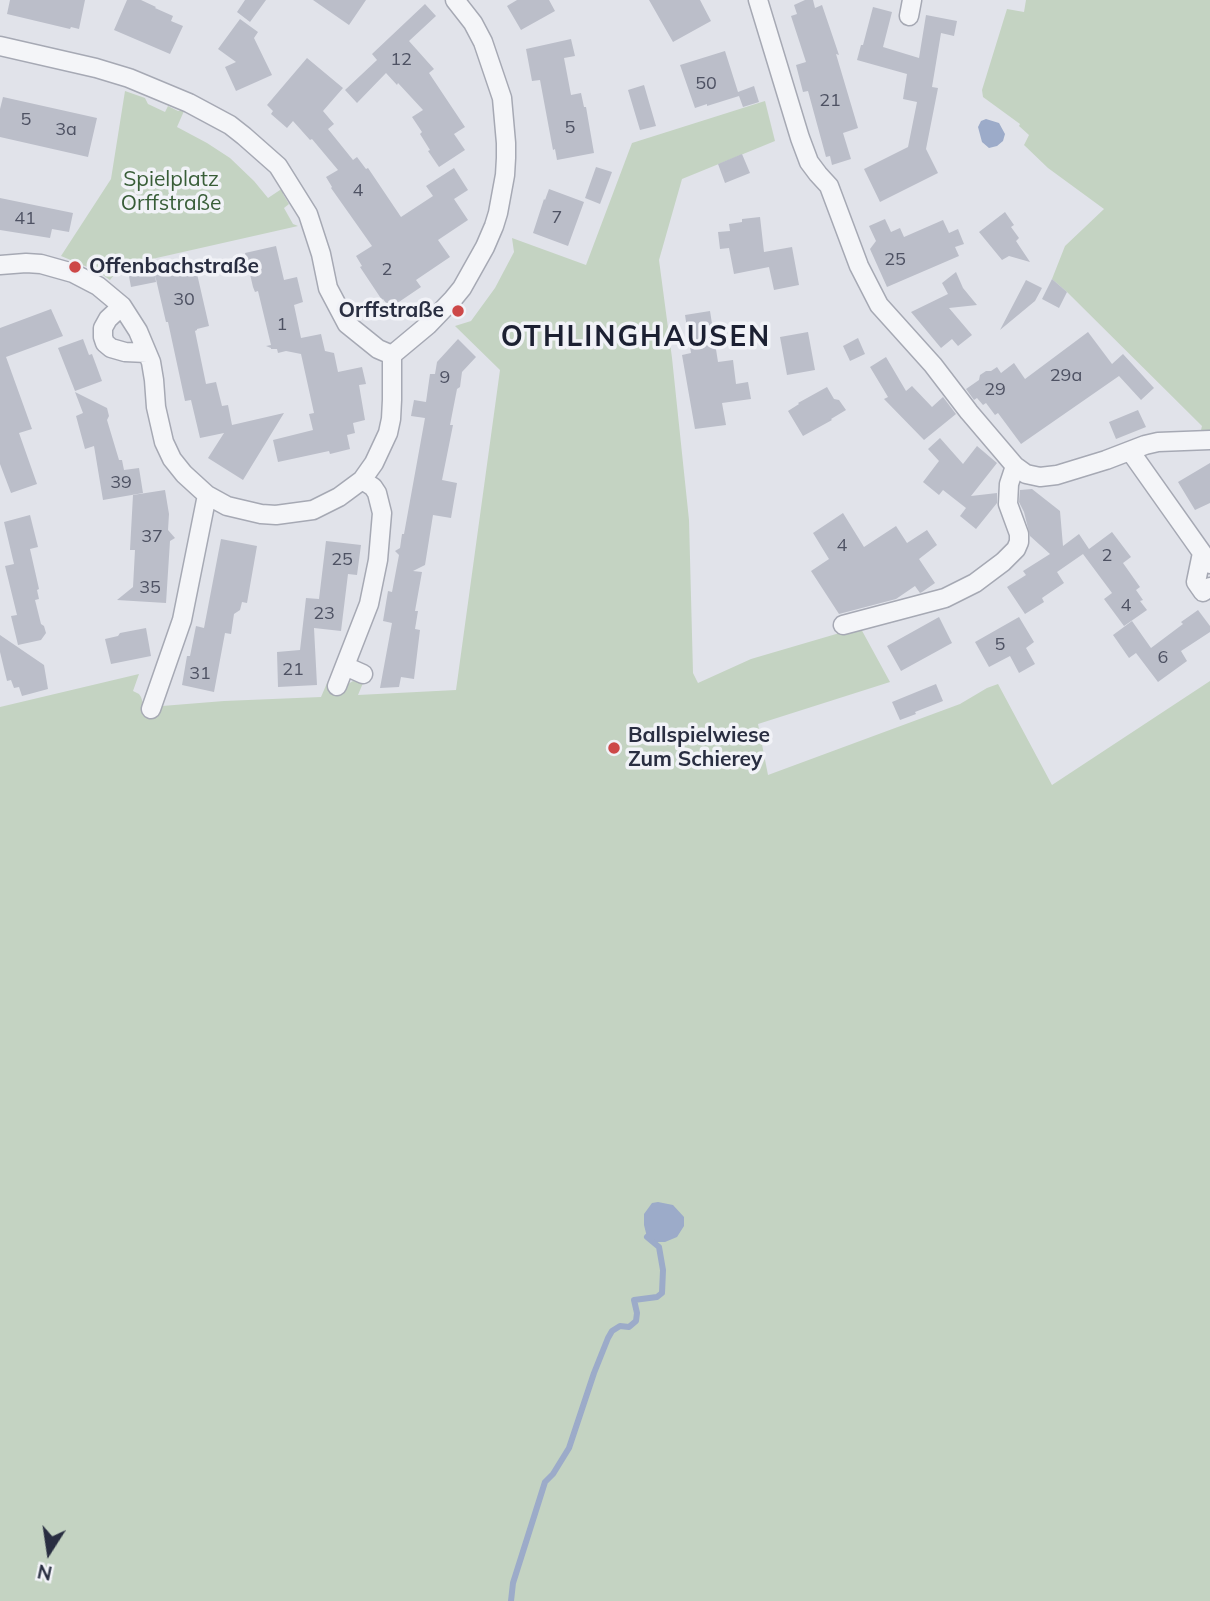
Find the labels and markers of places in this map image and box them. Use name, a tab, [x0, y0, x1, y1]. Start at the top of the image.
place label: Offenbachstraße	[89, 254, 259, 280]
marker: Offenbachstraße	[67, 259, 83, 275]
place label: Orffstraße	[339, 298, 444, 324]
marker: Orffstraße	[450, 303, 466, 319]
place label: Ballspielwiese Zum Schierey	[628, 723, 770, 773]
marker: Ballspielwiese Zum Schierey	[606, 740, 622, 756]

